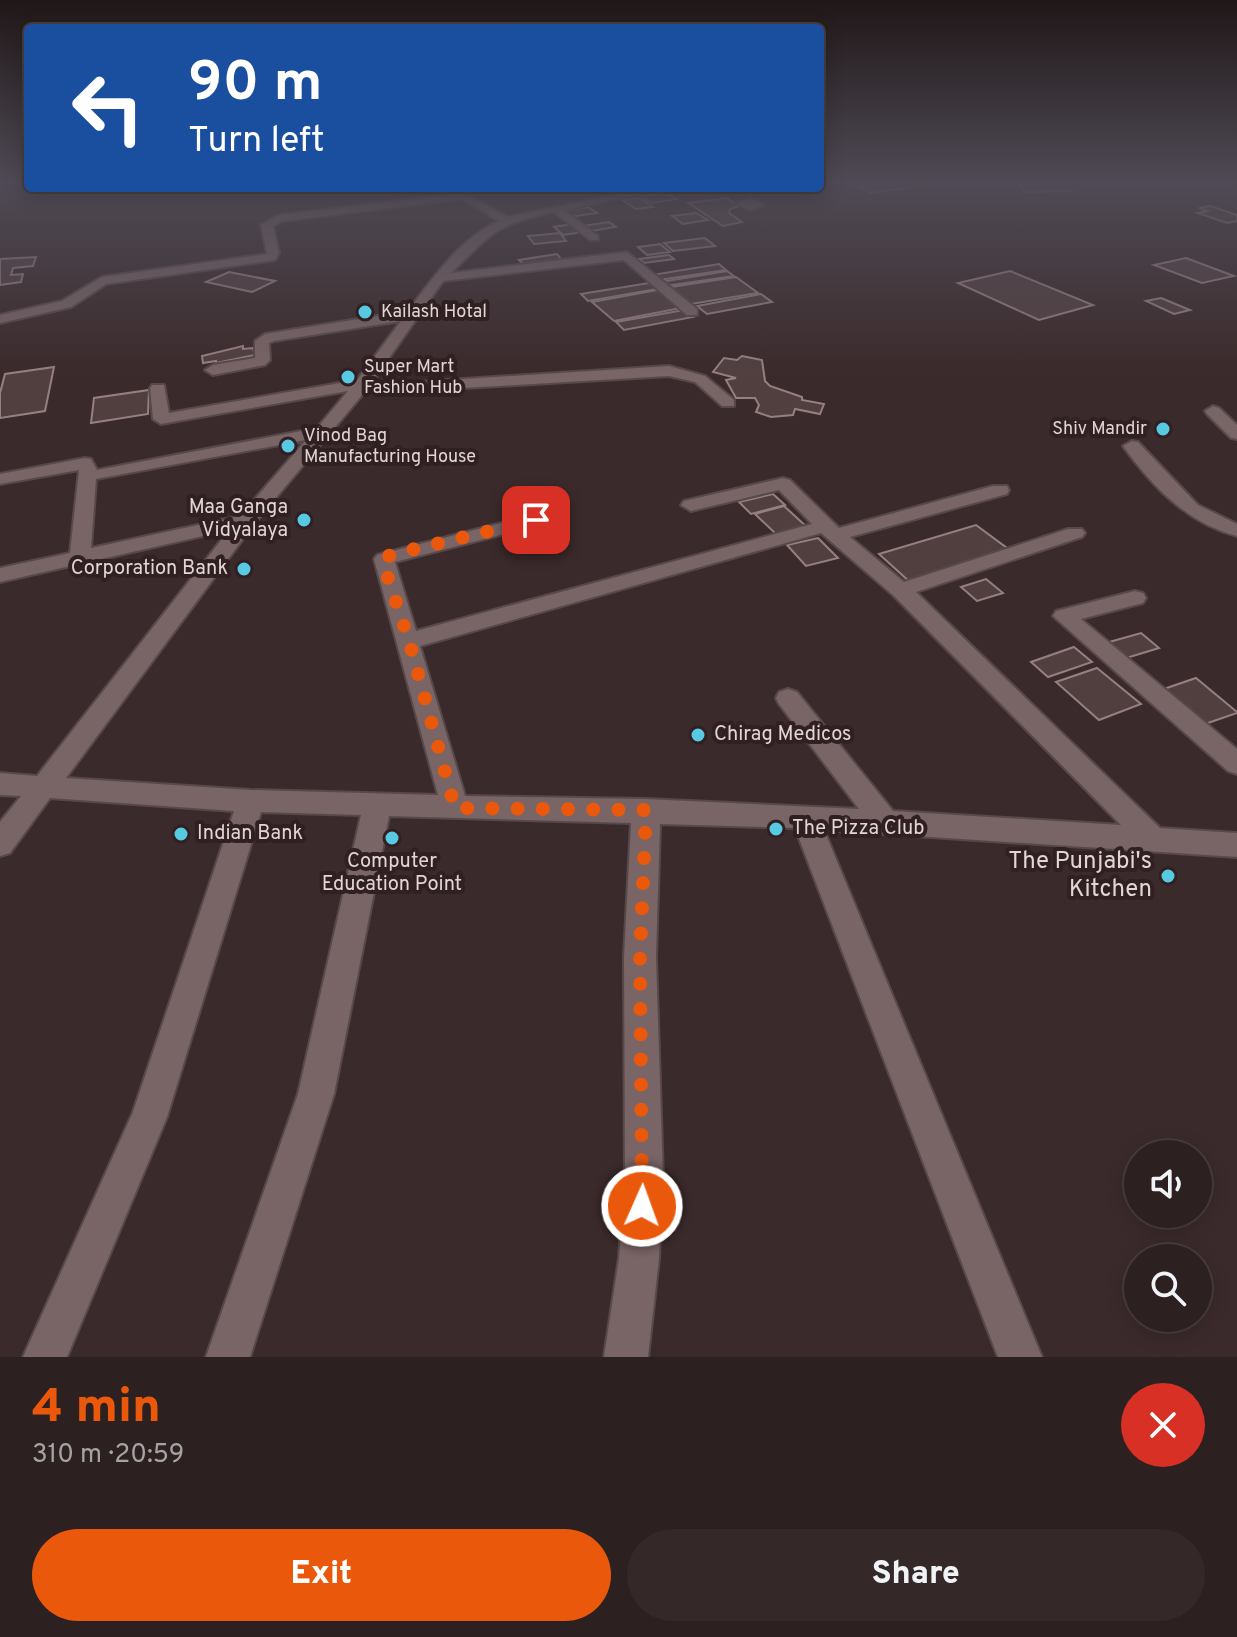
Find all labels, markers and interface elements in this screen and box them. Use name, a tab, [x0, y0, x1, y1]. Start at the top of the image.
text: 90 m	[188, 50, 323, 120]
icon: left	[56, 56, 160, 160]
text: Turn left	[188, 119, 325, 165]
place label: Kailash Hotal	[381, 301, 487, 324]
marker: Kailash Hotal	[356, 303, 374, 321]
place label: Super Mart Fashion Hub	[364, 356, 462, 400]
marker: Super Mart Fashion Hub	[339, 368, 357, 386]
place label: Shiv Mandir	[1052, 418, 1147, 441]
marker: Shiv Mandir	[1154, 420, 1172, 438]
place label: Vinod Bag Manufacturing House	[304, 425, 476, 469]
marker: Vinod Bag Manufacturing House	[279, 437, 297, 455]
pin	[502, 486, 570, 554]
place label: Maa Ganga Vidyalaya	[189, 495, 288, 544]
icon: arrive	[514, 498, 558, 542]
marker: Maa Ganga Vidyalaya	[295, 511, 313, 529]
place label: Corporation Bank	[71, 556, 228, 582]
marker: Corporation Bank	[235, 560, 253, 578]
place label: Chirag Medicos	[714, 722, 852, 748]
marker: Chirag Medicos	[689, 726, 707, 744]
place label: The Pizza Club	[792, 816, 924, 842]
marker: The Pizza Club	[767, 820, 785, 838]
place label: Indian Bank	[197, 821, 303, 847]
marker: Indian Bank	[172, 825, 190, 843]
marker: Computer Education Point	[383, 829, 401, 847]
place label: The Punjabi's Kitchen	[1008, 847, 1152, 905]
place label: Computer Education Point	[322, 849, 462, 898]
marker: The Punjabi's Kitchen	[1159, 867, 1177, 885]
map controls	[1124, 1140, 1212, 1332]
button: sound	[1124, 1140, 1212, 1228]
position arrow	[600, 1164, 684, 1248]
button: search	[1124, 1244, 1212, 1332]
text: 4 min	[32, 1379, 161, 1439]
button: close	[1121, 1383, 1205, 1467]
text: 310 m · 20:59	[32, 1439, 184, 1472]
button: Exit	[32, 1529, 611, 1621]
button: Share	[627, 1529, 1205, 1621]

